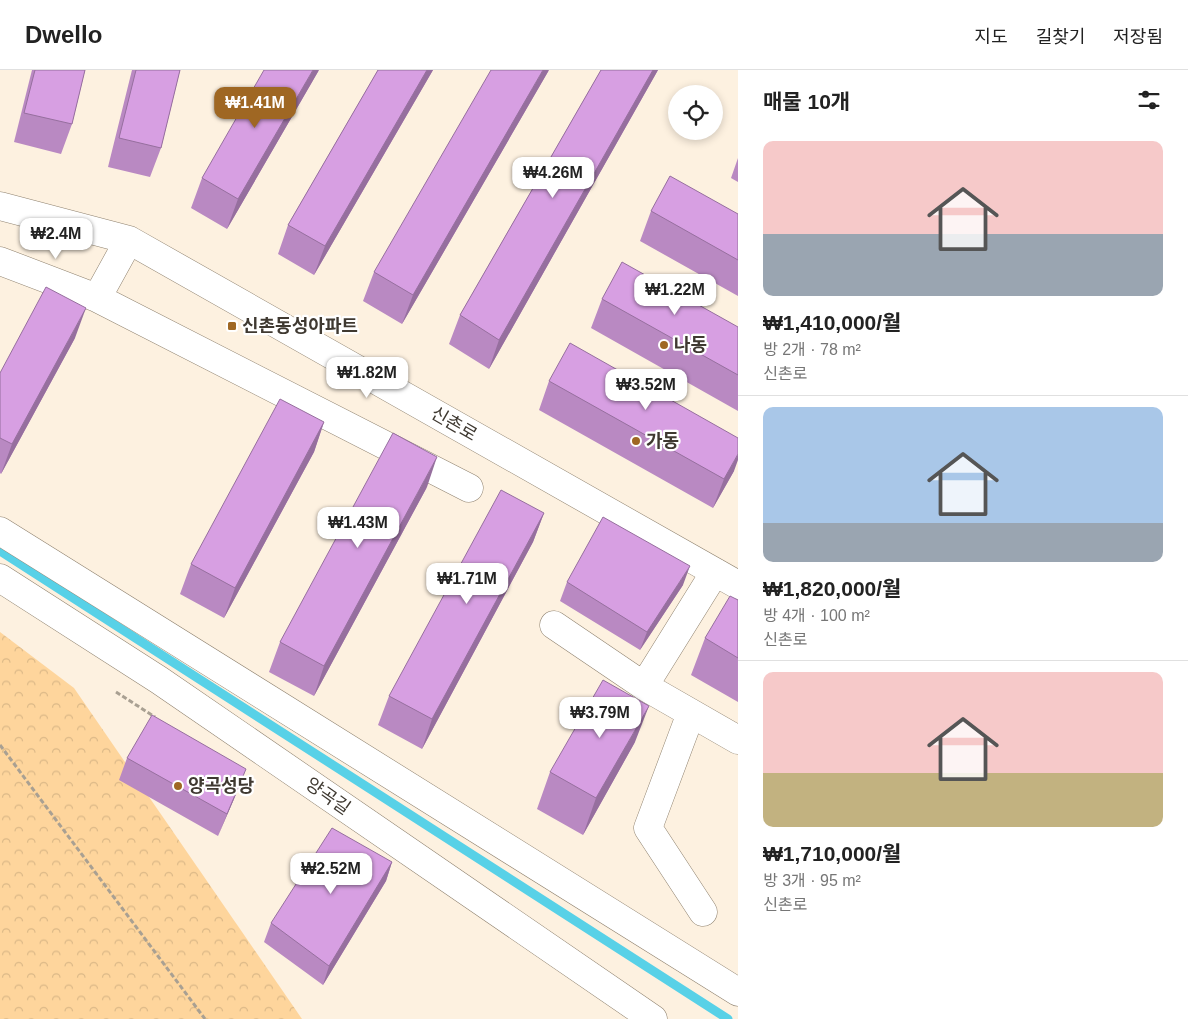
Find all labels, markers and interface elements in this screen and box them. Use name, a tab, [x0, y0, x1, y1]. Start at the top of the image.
text: Dwello	[25, 21, 102, 48]
text: 지도	[975, 27, 1008, 47]
text: 길찾기	[1036, 27, 1085, 47]
text: 저장됨	[1113, 27, 1163, 47]
map controls	[668, 85, 723, 140]
button: locate	[668, 85, 723, 140]
icon: filters	[1135, 86, 1163, 114]
pin: ₩1.41M	[214, 87, 296, 129]
text: 매물 10개	[763, 90, 850, 113]
text: ₩1.41M	[225, 94, 285, 111]
pin: ₩4.26M	[512, 156, 594, 199]
text: ₩4.26M	[523, 164, 583, 181]
icon: home	[918, 174, 1008, 264]
pin: ₩2.4M	[21, 218, 91, 260]
text: ₩2.4M	[31, 225, 81, 242]
pin: ₩1.22M	[634, 274, 716, 316]
text: ₩1.22M	[645, 281, 705, 298]
text: ₩1,410,000/월	[763, 311, 901, 334]
place label: 신촌동성아파트	[242, 316, 358, 336]
marker: 신촌동성아파트	[226, 320, 238, 332]
place label: 나동	[674, 335, 707, 355]
marker: 나동	[658, 339, 670, 351]
text: 방 2개 · 78 m²	[763, 341, 861, 358]
pin: ₩1.82M	[326, 356, 408, 399]
text: ₩1.82M	[337, 364, 397, 381]
text: 신촌로	[763, 365, 807, 382]
pin: ₩3.52M	[605, 368, 687, 411]
text: ₩3.52M	[616, 376, 676, 393]
street label: 신촌로	[427, 403, 481, 445]
place label: 가동	[646, 431, 679, 451]
marker: 가동	[630, 435, 642, 447]
icon: home	[918, 439, 1008, 529]
pin: ₩1.43M	[317, 506, 399, 549]
text: ₩1.43M	[328, 514, 388, 531]
pin: ₩1.71M	[426, 562, 508, 605]
text: ₩1.71M	[437, 570, 497, 587]
text: ₩1,820,000/월	[763, 577, 901, 600]
text: 방 4개 · 100 m²	[763, 607, 870, 624]
text: 신촌로	[763, 631, 807, 648]
pin: ₩3.79M	[559, 696, 641, 739]
text: ₩3.79M	[570, 704, 630, 721]
icon: home	[918, 704, 1008, 794]
street label: 양곡길	[302, 774, 354, 818]
place label: 양곡성당	[188, 776, 254, 796]
marker: 양곡성당	[172, 780, 184, 792]
text: ₩1,710,000/월	[763, 842, 901, 865]
pin: ₩2.52M	[290, 852, 372, 895]
text: ₩2.52M	[301, 860, 361, 877]
text: 방 3개 · 95 m²	[763, 872, 861, 889]
text: 신촌로	[763, 896, 807, 913]

